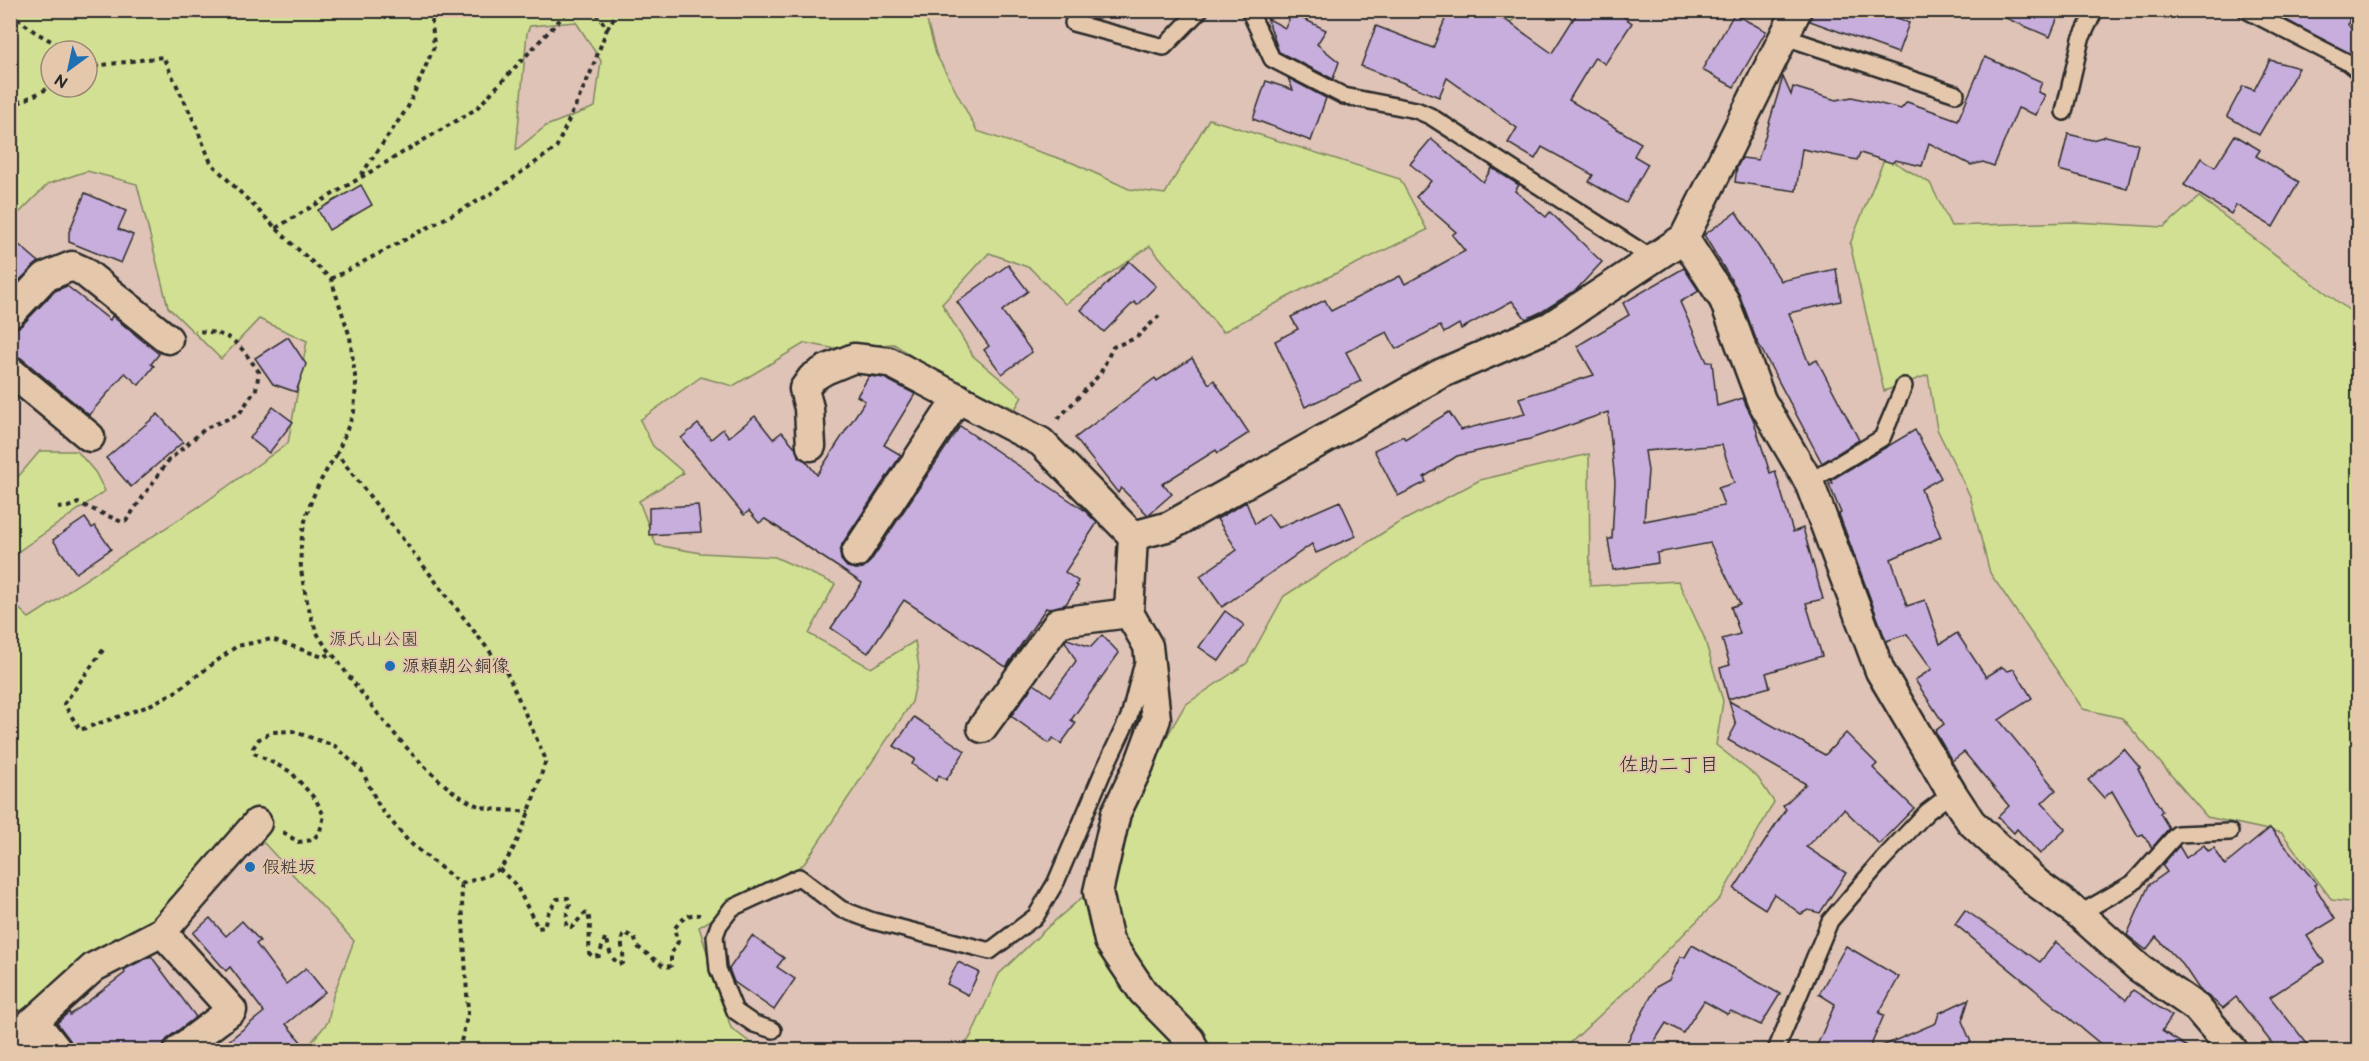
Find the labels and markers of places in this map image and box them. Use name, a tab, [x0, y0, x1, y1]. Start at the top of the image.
place label: 源頼朝公銅像	[402, 656, 510, 677]
marker: 源頼朝公銅像	[383, 659, 397, 673]
place label: 假粧坂	[262, 857, 316, 878]
marker: 假粧坂	[243, 860, 257, 874]

